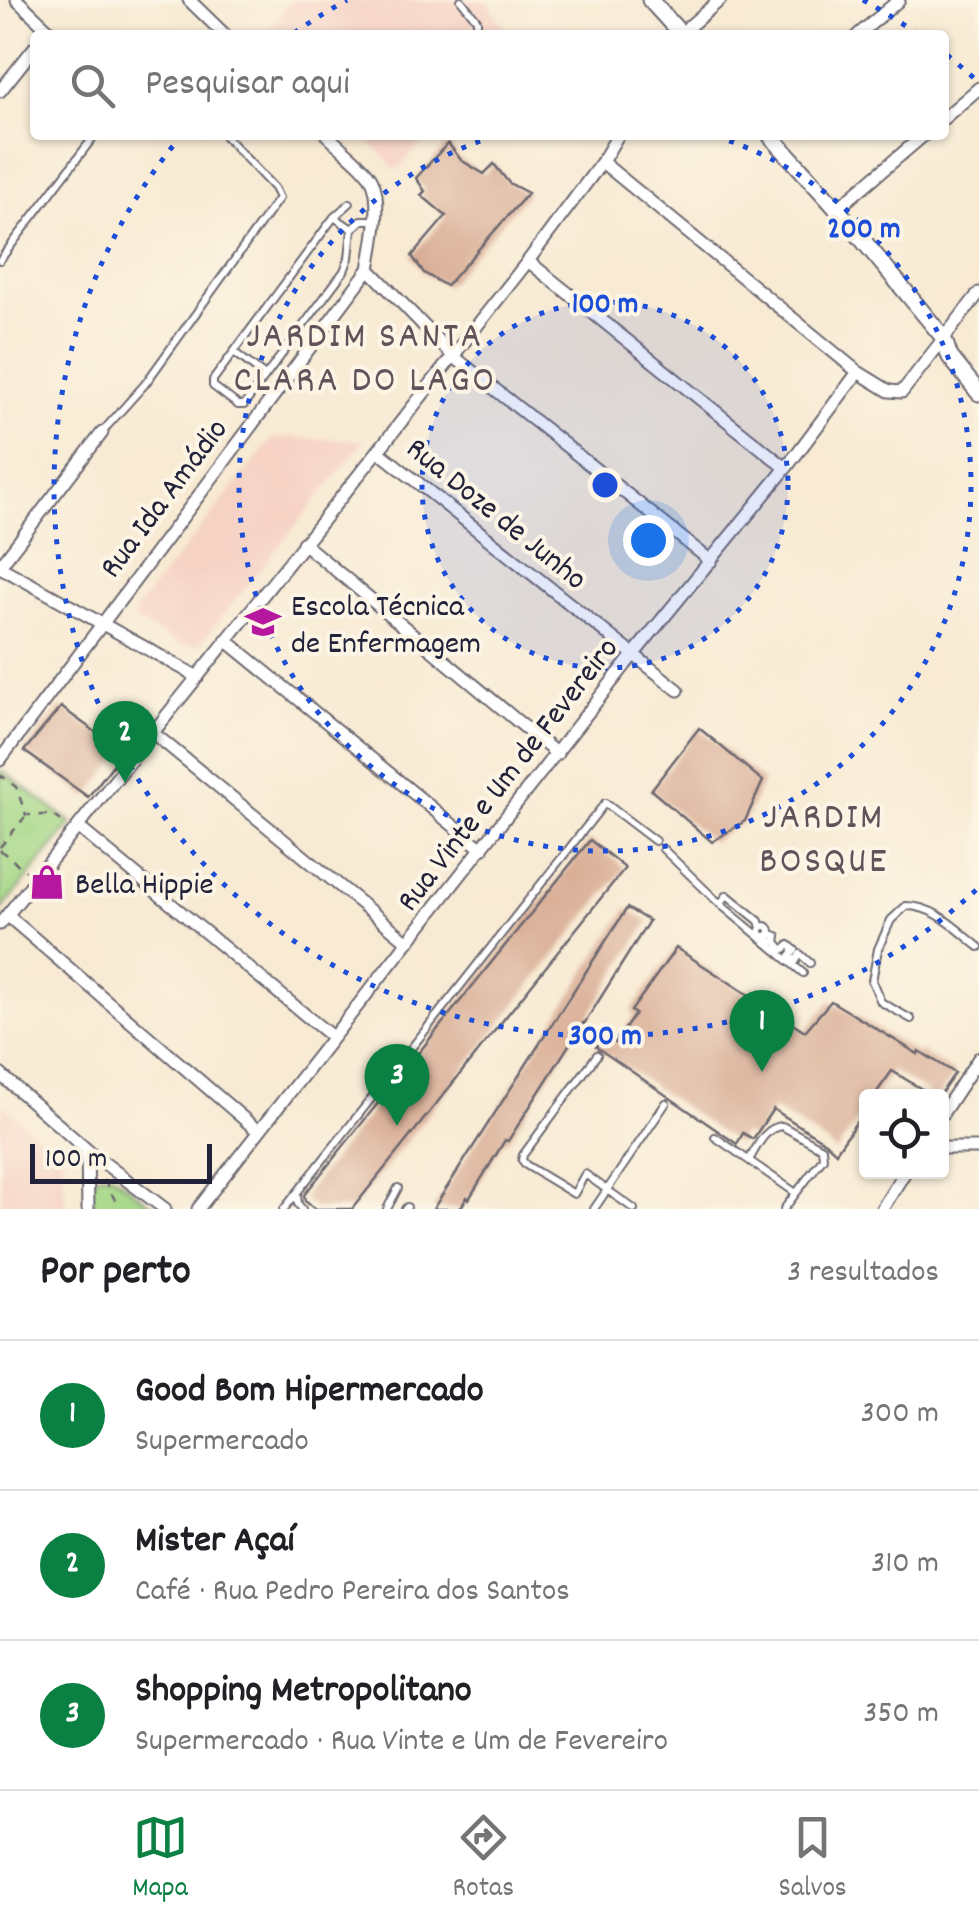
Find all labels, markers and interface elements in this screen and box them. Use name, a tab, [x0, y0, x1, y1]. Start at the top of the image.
search box	[30, 30, 949, 140]
icon: search	[65, 58, 120, 113]
text: Pesquisar aqui	[145, 58, 350, 113]
text: 200 m	[827, 210, 901, 253]
text: 100 m	[572, 285, 638, 328]
district label: JARDIM SANTA CLARA DO LAGO	[234, 311, 496, 410]
street label: Rua Ida Amádio	[91, 410, 241, 590]
street label: Rua Doze de Junho	[394, 428, 595, 603]
centre of rings	[587, 467, 623, 503]
your location	[623, 515, 674, 566]
place label: Escola Técnica de Enfermagem	[291, 586, 481, 669]
school or university icon: Escola Técnica de Enfermagem	[244, 603, 282, 641]
street label: Rua Vinte e Um de Fevereiro	[388, 629, 632, 923]
pin: 2	[92, 700, 158, 783]
district label: JARDIM BOSQUE	[759, 792, 889, 891]
shop icon: Bella Hippie	[28, 863, 66, 901]
place label: Bella Hippie	[75, 864, 214, 910]
pin: 1	[730, 990, 794, 1072]
text: 300 m	[568, 1017, 642, 1060]
pin: 3	[364, 1044, 430, 1126]
map controls	[859, 1089, 949, 1179]
button: locate	[859, 1089, 949, 1179]
scale bar	[30, 1139, 212, 1184]
text: 100 m	[45, 1141, 107, 1181]
text: Por perto	[40, 1244, 191, 1304]
text: 3 resultados	[787, 1251, 939, 1297]
text: Good Bom Hipermercado	[135, 1365, 484, 1420]
text: 1	[69, 1392, 76, 1438]
text: 300 m	[861, 1392, 939, 1438]
text: Supermercado	[135, 1420, 309, 1466]
text: Mister Açaí	[135, 1515, 295, 1570]
text: 2	[66, 1542, 79, 1588]
text: 310 m	[871, 1542, 939, 1588]
text: Café · Rua Pedro Pereira dos Santos	[135, 1570, 570, 1616]
text: Shopping Metropolitano	[135, 1665, 472, 1720]
text: 3	[65, 1692, 80, 1738]
text: 350 m	[863, 1692, 939, 1738]
text: Supermercado · Rua Vinte e Um de Fevereiro	[135, 1720, 668, 1766]
tab: Mapa	[132, 1810, 188, 1910]
tab: Rotas	[453, 1810, 514, 1910]
tab: Salvos	[779, 1810, 847, 1910]

